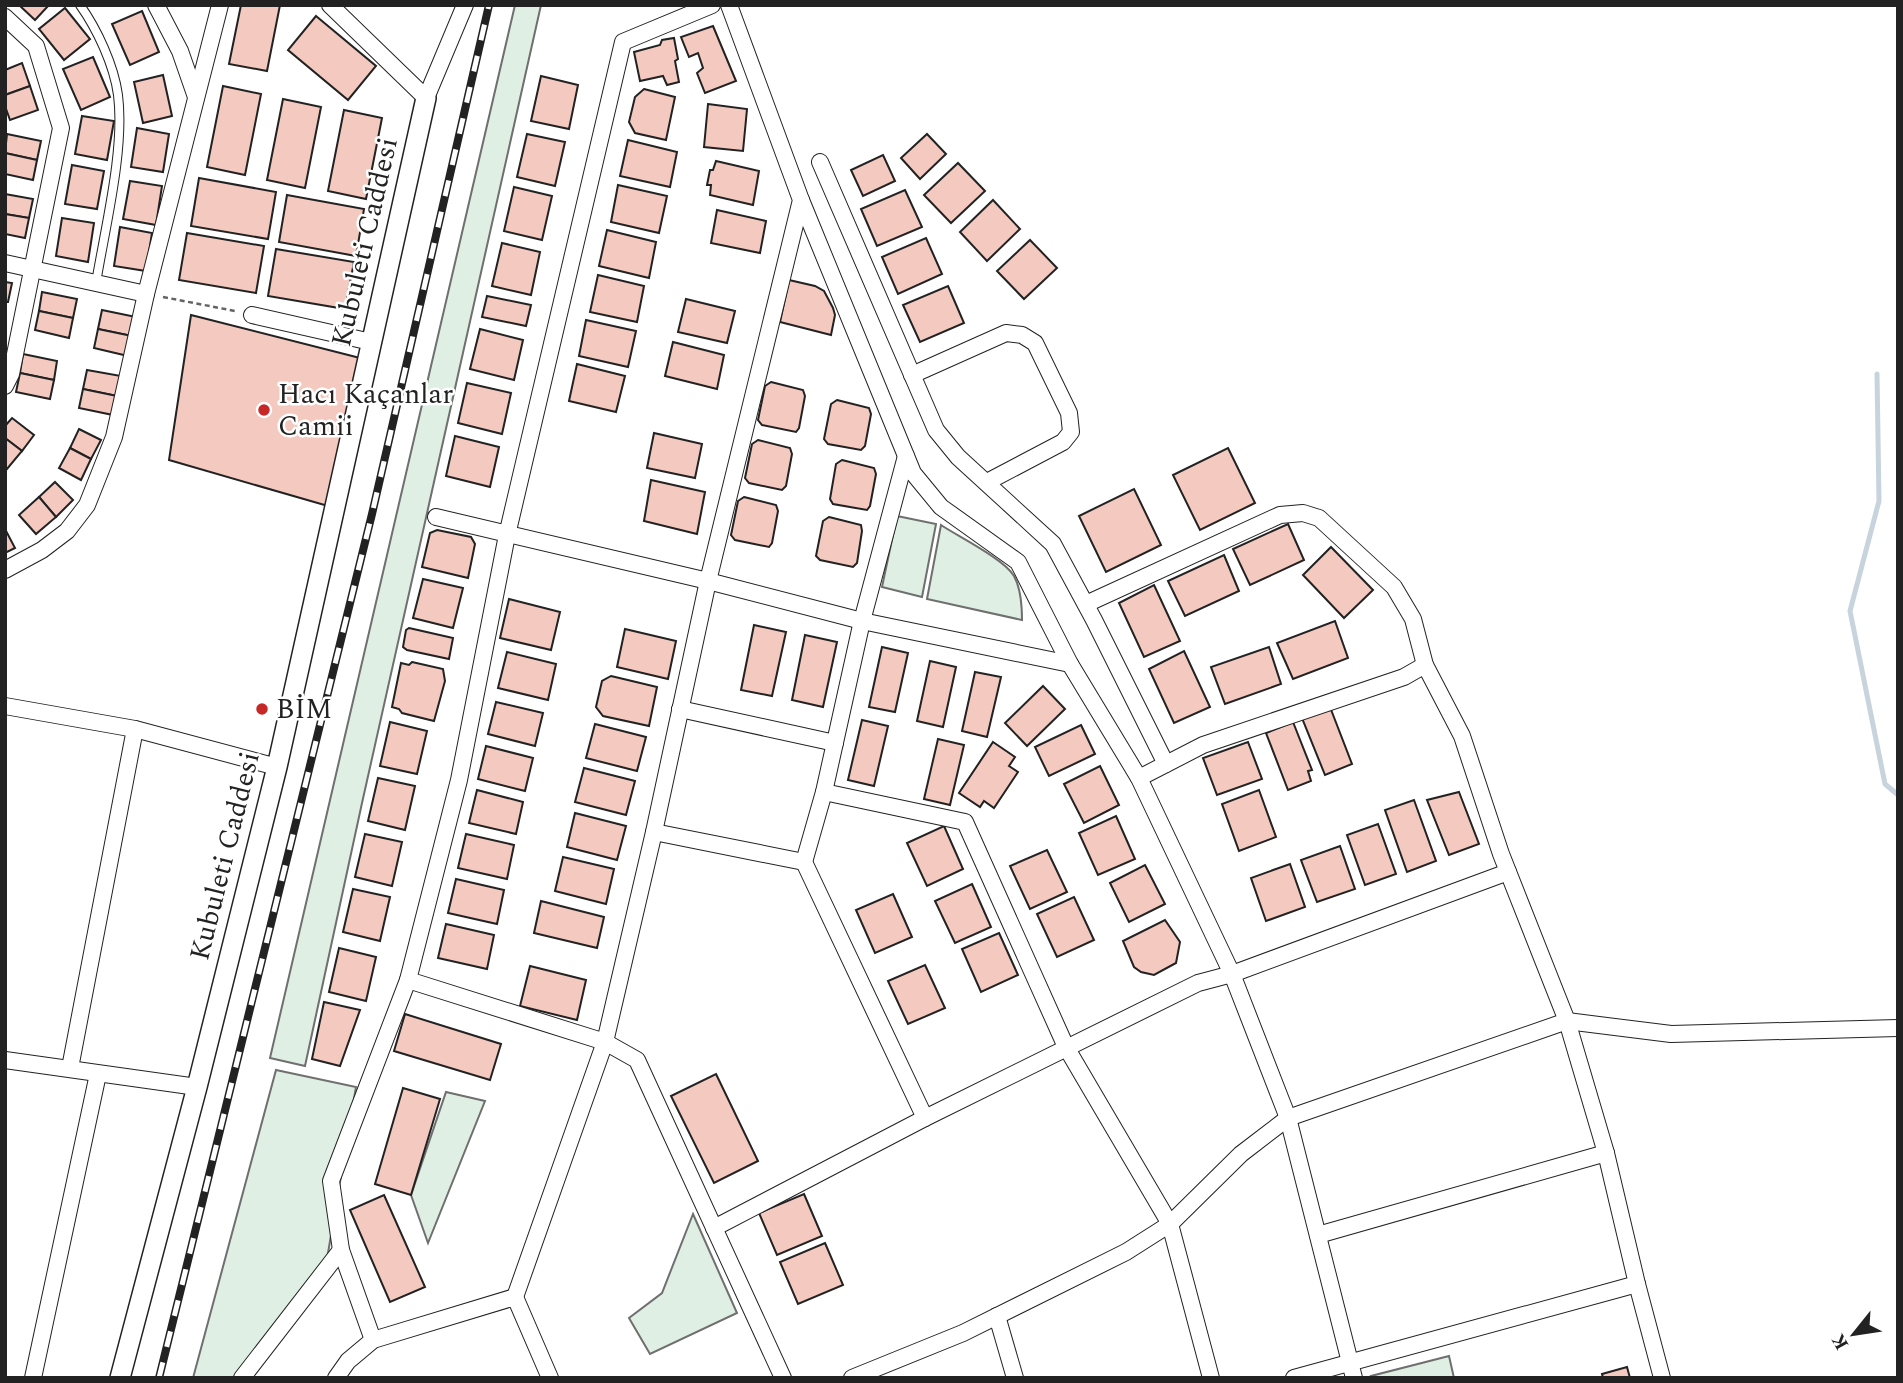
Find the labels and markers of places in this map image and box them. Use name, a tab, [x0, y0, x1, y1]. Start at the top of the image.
place label: Hacı Kaçanlar Camii	[278, 373, 453, 448]
marker: Hacı Kaçanlar Camii	[256, 402, 272, 418]
place label: BİM	[276, 688, 332, 731]
marker: BİM	[254, 701, 270, 717]

